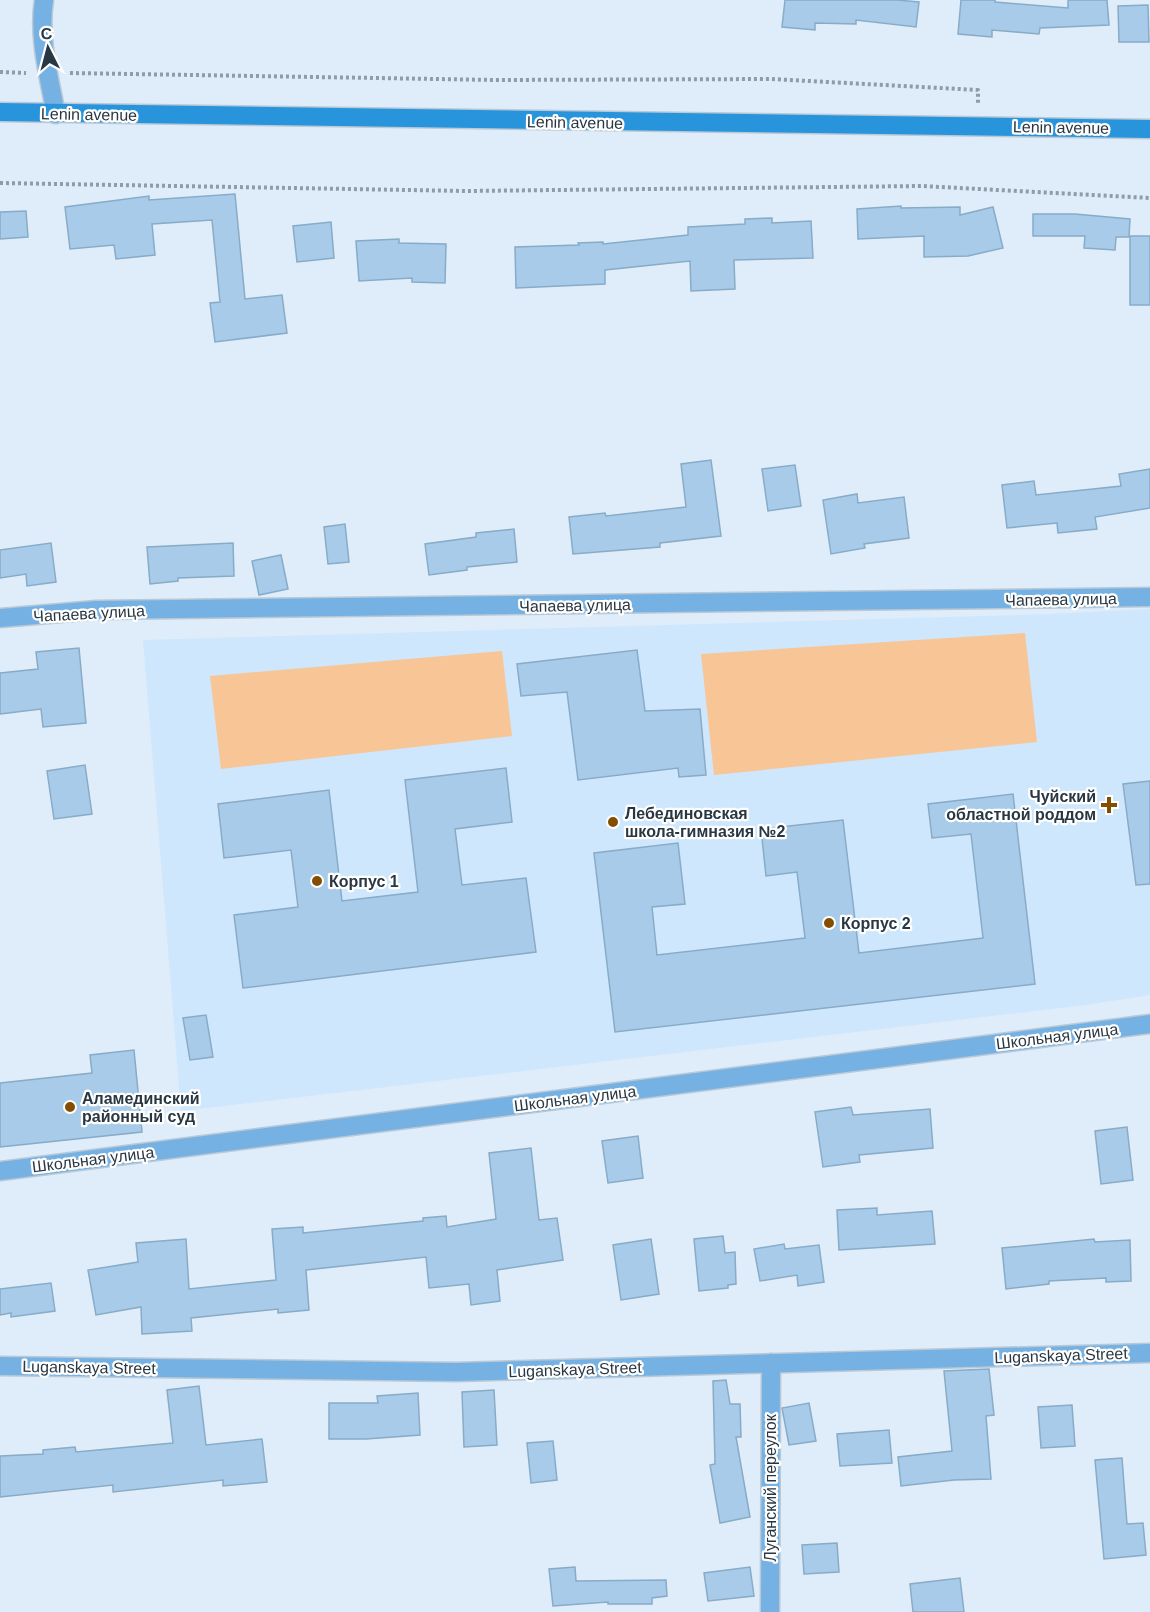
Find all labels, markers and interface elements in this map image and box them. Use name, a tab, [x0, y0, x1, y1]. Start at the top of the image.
north arrow	[18, 18, 78, 78]
text: С	[40, 24, 54, 43]
street label: Lenin avenue	[41, 105, 137, 124]
street label: Lenin avenue	[527, 113, 623, 132]
street label: Lenin avenue	[1013, 118, 1109, 137]
street label: Чапаева улица	[1005, 590, 1117, 609]
street label: Чапаева улица	[519, 596, 631, 615]
street label: Чапаева улица	[33, 602, 145, 625]
place label: Чуйский областной роддом	[946, 788, 1096, 823]
marker: Чуйский областной роддом	[1100, 796, 1118, 814]
place label: Лебединовская школа-гимназия №2	[625, 805, 785, 840]
marker: Лебединовская школа-гимназия №2	[606, 815, 620, 829]
place label: Корпус 1	[329, 873, 399, 890]
marker: Корпус 1	[310, 874, 324, 888]
place label: Корпус 2	[841, 915, 911, 932]
marker: Корпус 2	[822, 916, 836, 930]
street label: Школьная улица	[995, 1021, 1119, 1052]
street label: Школьная улица	[513, 1083, 637, 1114]
place label: Аламединский районный суд	[82, 1090, 200, 1125]
marker: Аламединский районный суд	[63, 1100, 77, 1114]
street label: Школьная улица	[31, 1144, 155, 1175]
street label: Luganskaya Street	[994, 1345, 1129, 1366]
street label: Luganskaya Street	[22, 1358, 156, 1377]
street label: Luganskaya Street	[508, 1359, 643, 1380]
street label: Луганский переулок	[762, 1413, 779, 1562]

